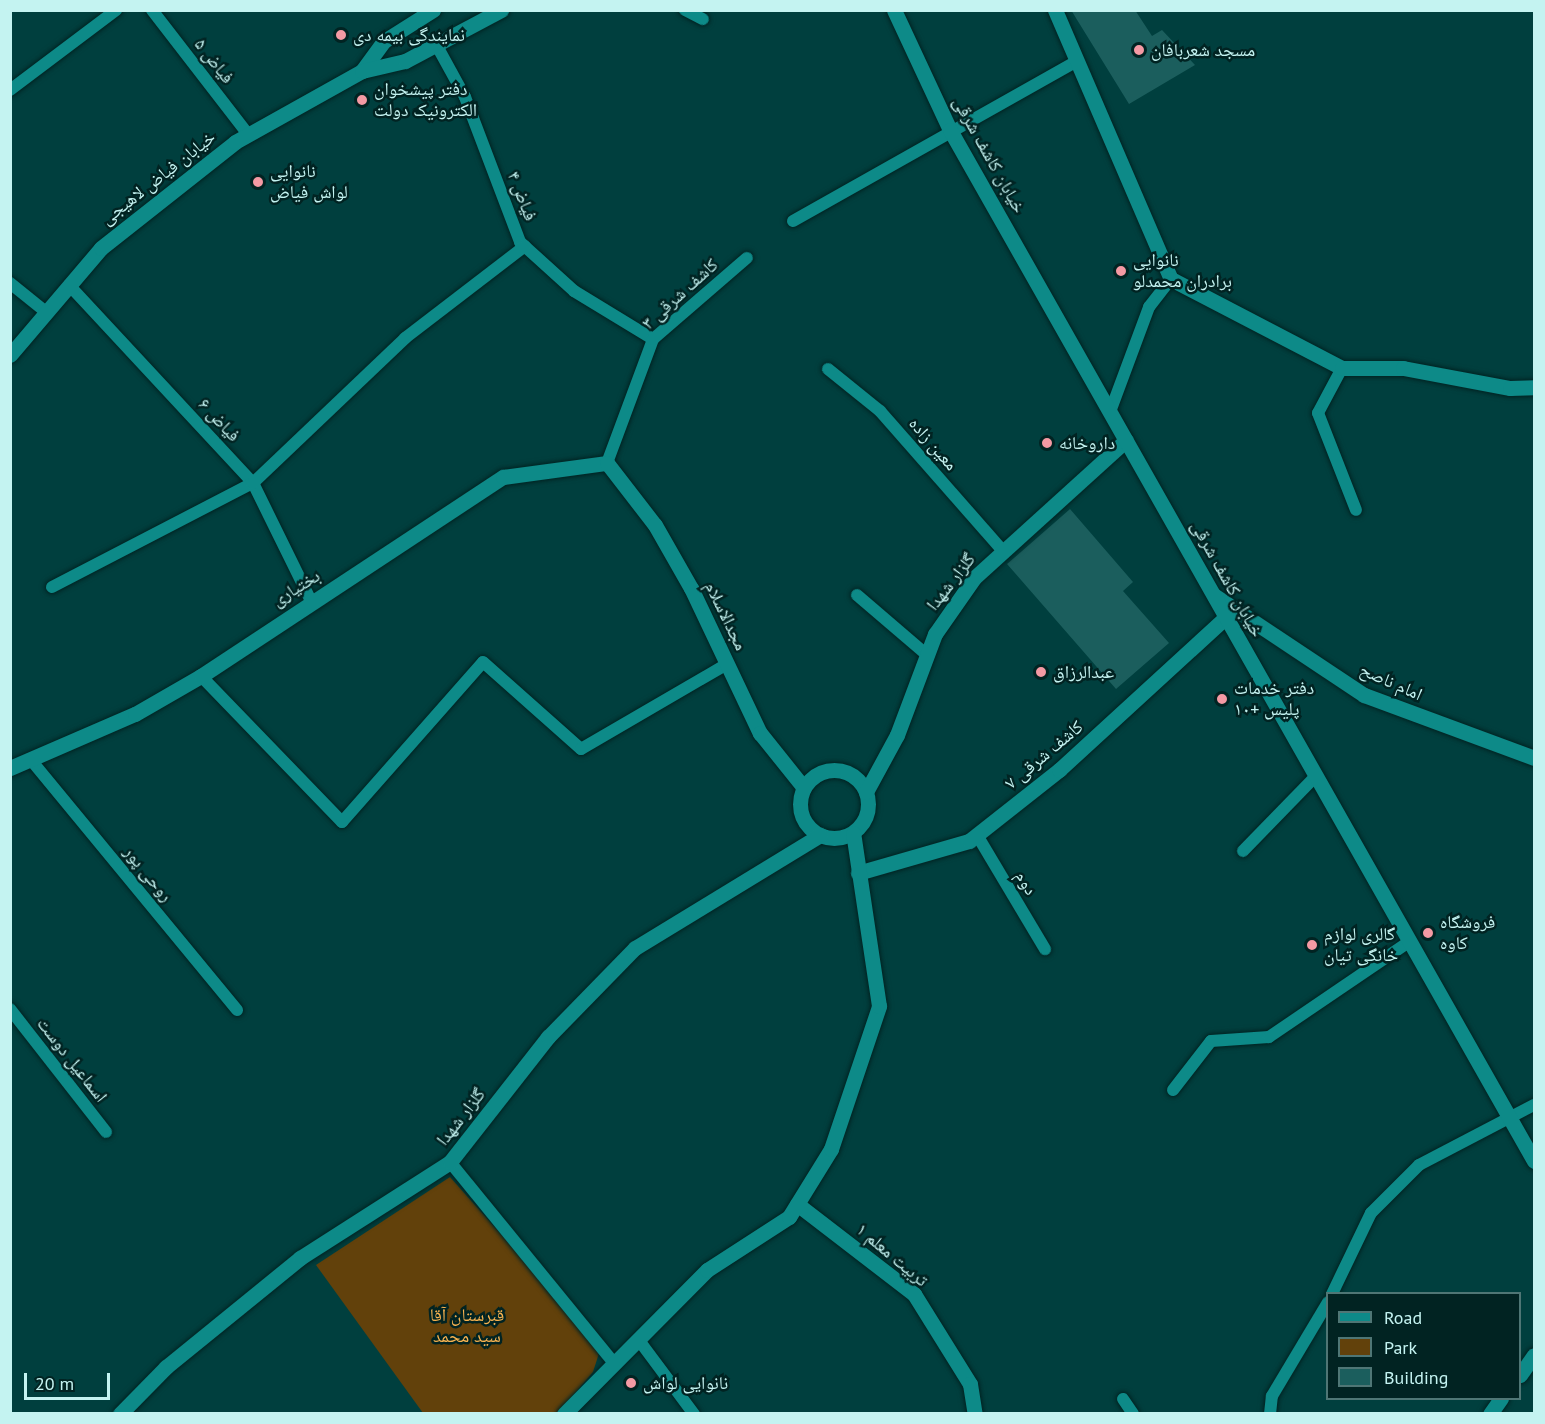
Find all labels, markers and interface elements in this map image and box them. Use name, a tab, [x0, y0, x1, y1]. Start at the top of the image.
place label: نمایندگی بیمه دی	[353, 24, 465, 46]
marker: نمایندگی بیمه دی	[334, 28, 348, 42]
street label: فیاض ۵	[190, 34, 238, 88]
place label: مسجد شعربافان	[1151, 39, 1255, 61]
marker: مسجد شعربافان	[1132, 43, 1146, 57]
place label: دفتر پیشخوان الکترونیک دولت	[374, 79, 477, 122]
marker: دفتر پیشخوان الکترونیک دولت	[355, 93, 369, 107]
street label: خیابان کاشف شرقی	[948, 93, 1030, 217]
street label: خیابان فیاض لاهیجی	[96, 126, 220, 230]
place label: نانوایی لواش فیاض	[270, 161, 348, 204]
street label: فیاض ۴	[503, 168, 541, 224]
marker: نانوایی لواش فیاض	[251, 175, 265, 189]
place label: نانوایی برادران محمدلو	[1133, 250, 1232, 292]
street label: کاشف شرقی ۳	[637, 254, 723, 334]
marker: نانوایی برادران محمدلو	[1114, 264, 1128, 278]
street label: فیاض ۶	[194, 394, 244, 446]
street label: معین زاده	[904, 413, 962, 475]
place label: داروخانه	[1059, 432, 1115, 454]
marker: داروخانه	[1040, 436, 1054, 450]
street label: خیابان کاشف شرقی	[1186, 517, 1268, 641]
street label: گلزار شهدا	[922, 549, 980, 615]
street label: بختیاری	[268, 565, 324, 611]
street label: مجدالاسلام	[700, 578, 752, 654]
street label: امام ناصح	[1356, 659, 1426, 705]
place label: عبدالرزاق	[1053, 661, 1114, 683]
marker: عبدالرزاق	[1034, 665, 1048, 679]
place label: دفتر خدمات پلیس +۱۰	[1234, 678, 1314, 720]
marker: دفتر خدمات پلیس +۱۰	[1215, 692, 1229, 706]
street label: کاشف شرقی ۷	[1001, 716, 1087, 794]
street label: روحی پور	[119, 842, 177, 906]
street label: دوم	[1010, 867, 1042, 899]
place label: فروشگاه کاوه	[1440, 912, 1495, 954]
place label: گالری لوازم خانگی تیان	[1324, 924, 1398, 966]
marker: فروشگاه کاوه	[1421, 926, 1435, 940]
marker: گالری لوازم خانگی تیان	[1305, 938, 1319, 952]
street label: اسماعیل دوست	[32, 1013, 112, 1107]
street label: گلزار شهدا	[432, 1084, 490, 1150]
street label: تربیت معلم ۱	[852, 1219, 932, 1291]
legend	[1326, 1292, 1521, 1400]
park label: قبرستان آقا سید محمد	[430, 1305, 504, 1348]
text: Road	[1384, 1306, 1422, 1329]
text: Park	[1384, 1336, 1417, 1359]
scale bar	[27, 1361, 112, 1399]
text: Building	[1384, 1366, 1448, 1389]
text: 20 m	[35, 1372, 74, 1395]
place label: نانوایی لواش	[643, 1372, 728, 1394]
marker: نانوایی لواش	[624, 1376, 638, 1390]

